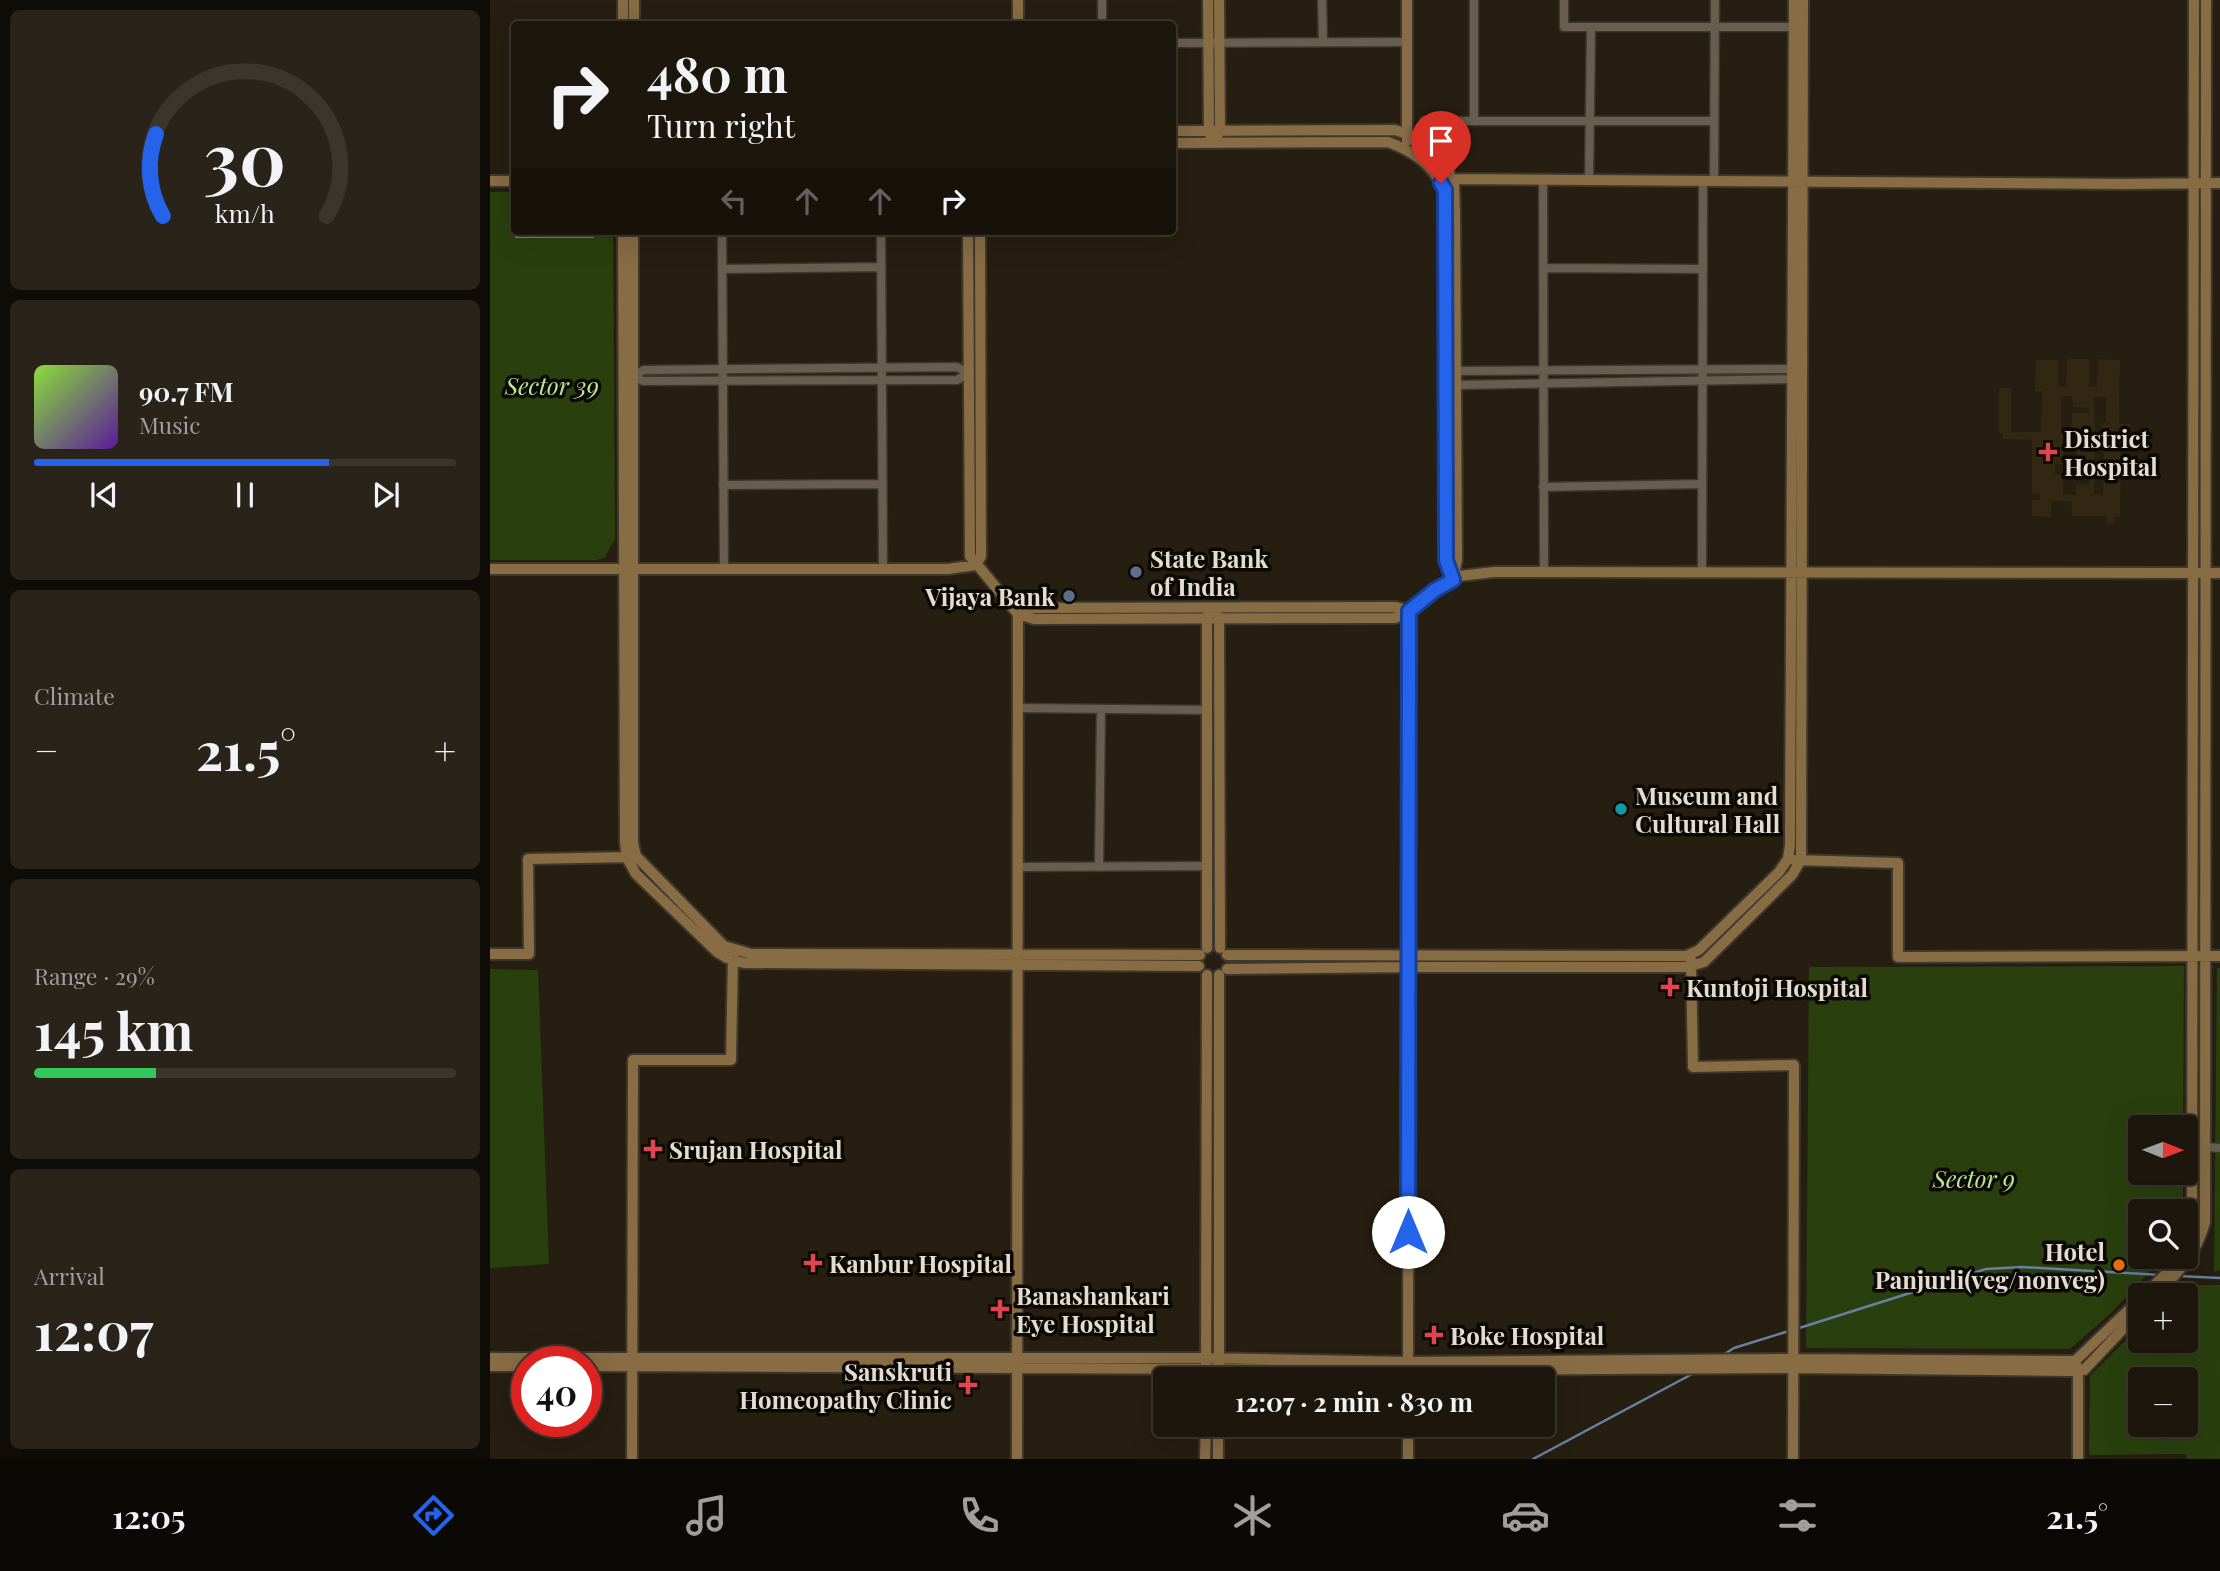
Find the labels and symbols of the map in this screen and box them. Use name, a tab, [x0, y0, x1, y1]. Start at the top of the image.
pin	[1411, 111, 1471, 183]
park label: Sector 39	[504, 369, 599, 401]
place label: District Hospital	[2064, 422, 2158, 482]
marker: District Hospital	[2038, 442, 2058, 462]
place label: State Bank of India	[1150, 542, 1269, 602]
marker: State Bank of India	[1128, 564, 1144, 580]
place label: Vijaya Bank	[924, 580, 1056, 612]
marker: Vijaya Bank	[1061, 588, 1077, 604]
place label: Museum and Cultural Hall	[1635, 779, 1781, 839]
marker: Museum and Cultural Hall	[1613, 801, 1629, 817]
place label: Kuntoji Hospital	[1686, 971, 1869, 1003]
marker: Kuntoji Hospital	[1660, 977, 1680, 997]
north arrow	[2128, 1115, 2198, 1185]
place label: Srujan Hospital	[669, 1133, 843, 1165]
marker: Srujan Hospital	[643, 1139, 663, 1159]
park label: Sector 9	[1932, 1162, 2015, 1194]
position arrow	[1371, 1195, 1445, 1269]
place label: Hotel Panjurli(veg/nonveg)	[1875, 1235, 2106, 1295]
place label: Kanbur Hospital	[829, 1247, 1012, 1279]
marker: Kanbur Hospital	[803, 1253, 823, 1273]
marker: Hotel Panjurli(veg/nonveg)	[2111, 1257, 2127, 1273]
place label: Banashankari Eye Hospital	[1016, 1279, 1170, 1339]
marker: Banashankari Eye Hospital	[990, 1299, 1010, 1319]
place label: Boke Hospital	[1450, 1319, 1605, 1351]
marker: Boke Hospital	[1424, 1325, 1444, 1345]
speed limit sign: 40	[511, 1346, 602, 1437]
place label: Sanskruti Homeopathy Clinic	[739, 1355, 952, 1415]
marker: Sanskruti Homeopathy Clinic	[958, 1375, 978, 1395]

